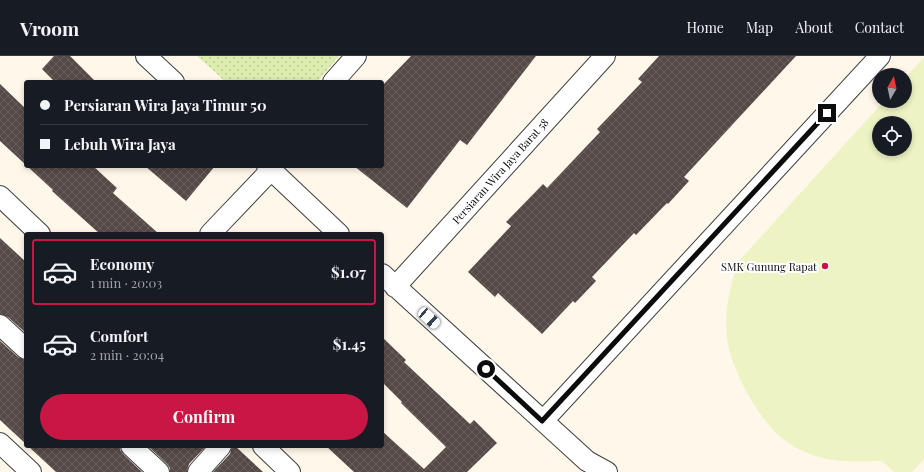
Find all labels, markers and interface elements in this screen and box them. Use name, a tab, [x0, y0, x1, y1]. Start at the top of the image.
text: Vroom	[20, 15, 79, 41]
text: Home	[686, 18, 724, 37]
text: Map	[746, 18, 773, 37]
text: About	[795, 18, 833, 37]
text: Contact	[855, 18, 904, 37]
north arrow	[872, 68, 912, 108]
map controls	[872, 68, 912, 156]
text: Persiaran Wira Jaya Timur 50	[64, 95, 267, 115]
route end	[818, 104, 836, 122]
street label: Persiaran Wira Jaya Barat 58	[448, 115, 552, 227]
button: locate	[872, 116, 912, 156]
text: Lebuh Wira Jaya	[64, 134, 176, 154]
icon: car	[42, 254, 78, 290]
text: Economy	[90, 254, 154, 274]
place label: SMK Gunung Rapat	[721, 259, 817, 274]
marker: SMK Gunung Rapat	[820, 261, 830, 271]
text: $1.07	[331, 262, 366, 282]
text: 1 min · 20:03	[90, 274, 162, 291]
car	[416, 306, 442, 330]
icon: car	[42, 326, 78, 362]
text: Comfort	[90, 326, 148, 346]
text: $1.45	[333, 334, 366, 354]
text: 2 min · 20:04	[90, 346, 164, 363]
route start	[477, 360, 495, 378]
button: Confirm	[40, 394, 368, 440]

